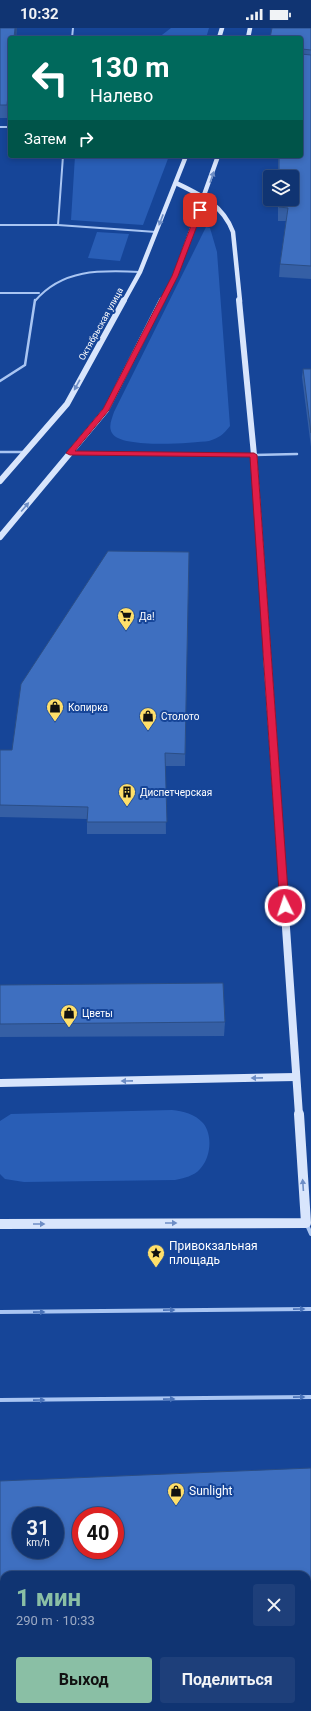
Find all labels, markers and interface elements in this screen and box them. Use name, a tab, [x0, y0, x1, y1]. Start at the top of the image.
text: 10:32	[20, 5, 59, 23]
text: 130 m	[90, 51, 169, 84]
icon: left	[24, 52, 76, 104]
text: Налево	[90, 85, 153, 106]
icon: right	[75, 128, 97, 150]
text: Затем	[24, 130, 67, 148]
one-way arrow	[209, 170, 215, 182]
map controls	[263, 170, 299, 206]
button: layers	[263, 170, 299, 206]
pin	[183, 193, 217, 227]
icon: arrive	[189, 199, 211, 221]
one-way arrow	[158, 214, 164, 226]
street label: Октябрьская улица	[77, 286, 125, 362]
one-way arrow	[74, 379, 81, 391]
one-way arrow	[20, 502, 29, 512]
supermarket icon: Да!	[116, 606, 136, 631]
place label: Да!	[139, 611, 155, 622]
shop icon: Копирка	[45, 697, 65, 722]
place label: Копирка	[68, 702, 108, 713]
shop icon: Столото	[138, 706, 158, 731]
place label: Столото	[161, 711, 200, 722]
building icon: Диспетчерская	[117, 782, 137, 807]
place label: Диспетчерская	[140, 787, 212, 798]
position arrow	[264, 885, 306, 927]
shop icon: Цветы	[59, 1003, 79, 1028]
place label: Цветы	[82, 1008, 113, 1019]
one-way arrow	[250, 1075, 263, 1081]
one-way arrow	[120, 1078, 133, 1084]
one-way arrow	[300, 1179, 307, 1191]
one-way arrow	[165, 1220, 178, 1226]
one-way arrow	[33, 1221, 46, 1227]
place label: Привокзальная площадь	[169, 1239, 258, 1267]
place icon: Привокзальная площадь	[146, 1243, 166, 1268]
one-way arrow	[293, 1306, 306, 1312]
one-way arrow	[163, 1307, 176, 1313]
one-way arrow	[33, 1308, 45, 1315]
one-way arrow	[293, 1394, 305, 1401]
one-way arrow	[163, 1396, 176, 1402]
one-way arrow	[33, 1397, 46, 1403]
shop icon: Sunlight	[166, 1481, 186, 1506]
place label: Sunlight	[189, 1484, 233, 1498]
speed limit sign: 40	[72, 1507, 124, 1559]
text: 31	[27, 1516, 49, 1540]
text: km/h	[26, 1537, 50, 1548]
text: 1 мин	[16, 1584, 81, 1612]
button: close	[253, 1584, 295, 1626]
text: 290 m · 10:33	[16, 1613, 95, 1628]
button: Выход	[16, 1657, 152, 1703]
button: Поделиться	[160, 1657, 295, 1703]

